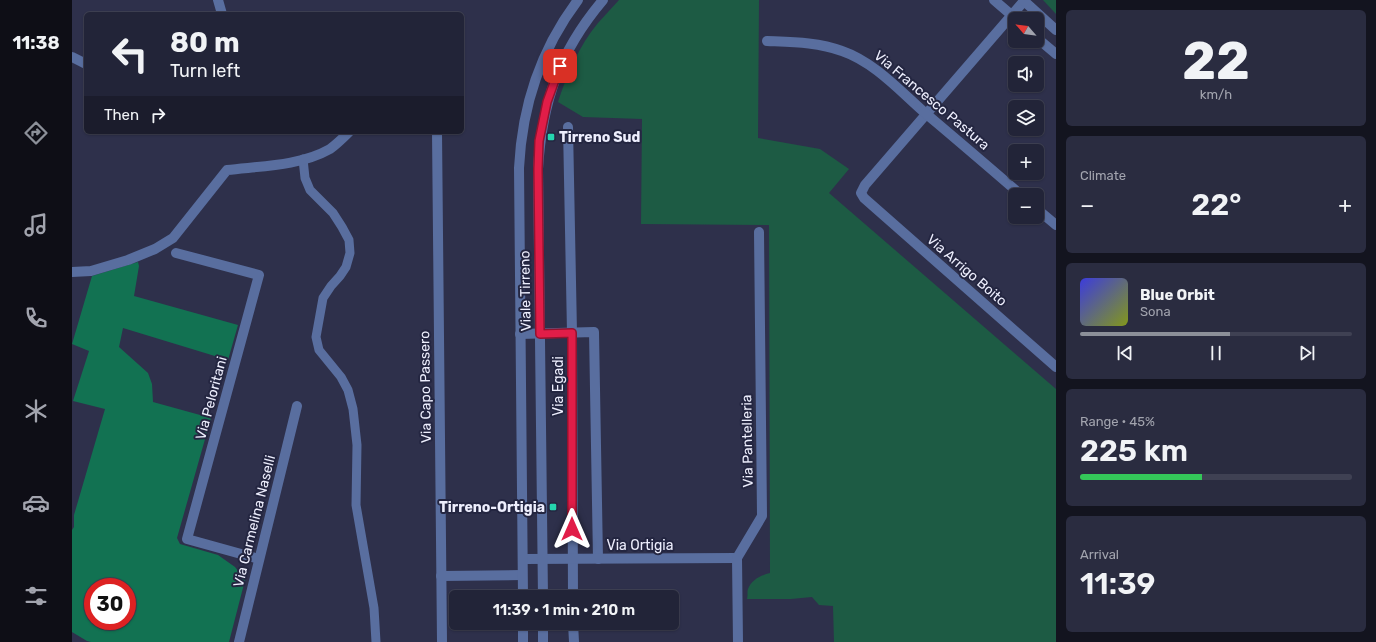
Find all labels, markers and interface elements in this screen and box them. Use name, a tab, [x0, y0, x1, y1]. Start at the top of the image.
north arrow	[1008, 12, 1044, 48]
map controls	[1008, 12, 1044, 224]
text: 80 m	[170, 26, 240, 59]
icon: left	[104, 28, 156, 80]
text: 22	[1182, 30, 1250, 92]
text: 11:38	[12, 32, 60, 54]
street label: Via Francesco Pastura	[870, 47, 993, 154]
pin	[543, 49, 577, 83]
icon: arrive	[549, 55, 571, 77]
button: sound	[1008, 56, 1044, 92]
text: Turn left	[170, 60, 240, 82]
text: km/h	[1200, 87, 1232, 102]
button: layers	[1008, 100, 1044, 136]
icon: right	[147, 104, 169, 126]
text: Then	[104, 106, 139, 124]
icon: directions	[22, 119, 50, 147]
place label: Tirreno Sud	[559, 129, 640, 146]
marker: Tirreno Sud	[546, 132, 556, 142]
button: +	[1008, 144, 1044, 180]
text: Climate	[1080, 168, 1126, 183]
text: 22°	[1191, 187, 1241, 223]
button: −	[1008, 188, 1044, 224]
text: −	[1080, 192, 1094, 219]
text: +	[1338, 192, 1352, 219]
icon: music	[22, 211, 50, 239]
street label: Via Arrigo Boito	[923, 231, 1010, 310]
street label: Viale Tirreno	[516, 250, 535, 332]
text: Blue Orbit	[1140, 286, 1215, 304]
icon: phone	[22, 304, 50, 332]
text: Sona	[1140, 304, 1171, 319]
street label: Via Capo Passero	[416, 331, 435, 443]
icon: previous	[1114, 342, 1136, 364]
icon: pause	[1205, 342, 1227, 364]
icon: next	[1296, 342, 1318, 364]
street label: Via Peloritani	[192, 355, 231, 442]
street label: Via Egadi	[550, 356, 567, 416]
street label: Via Pantelleria	[738, 394, 757, 488]
icon: climate	[22, 397, 50, 425]
text: Range · 45%	[1080, 414, 1155, 429]
text: 225 km	[1080, 433, 1188, 469]
street label: Via Carmelina Naselli	[230, 453, 279, 589]
icon: car	[22, 489, 50, 517]
place label: Tirreno-Ortigia	[439, 499, 545, 516]
marker: Tirreno-Ortigia	[548, 502, 558, 512]
position arrow	[551, 508, 593, 550]
street label: Via Ortigia	[607, 537, 673, 554]
text: Arrival	[1080, 547, 1119, 562]
text: 11:39	[1080, 566, 1155, 602]
speed limit sign: 30	[84, 578, 136, 630]
icon: filters	[22, 582, 50, 610]
text: 11:39 · 1 min · 210 m	[493, 601, 635, 619]

